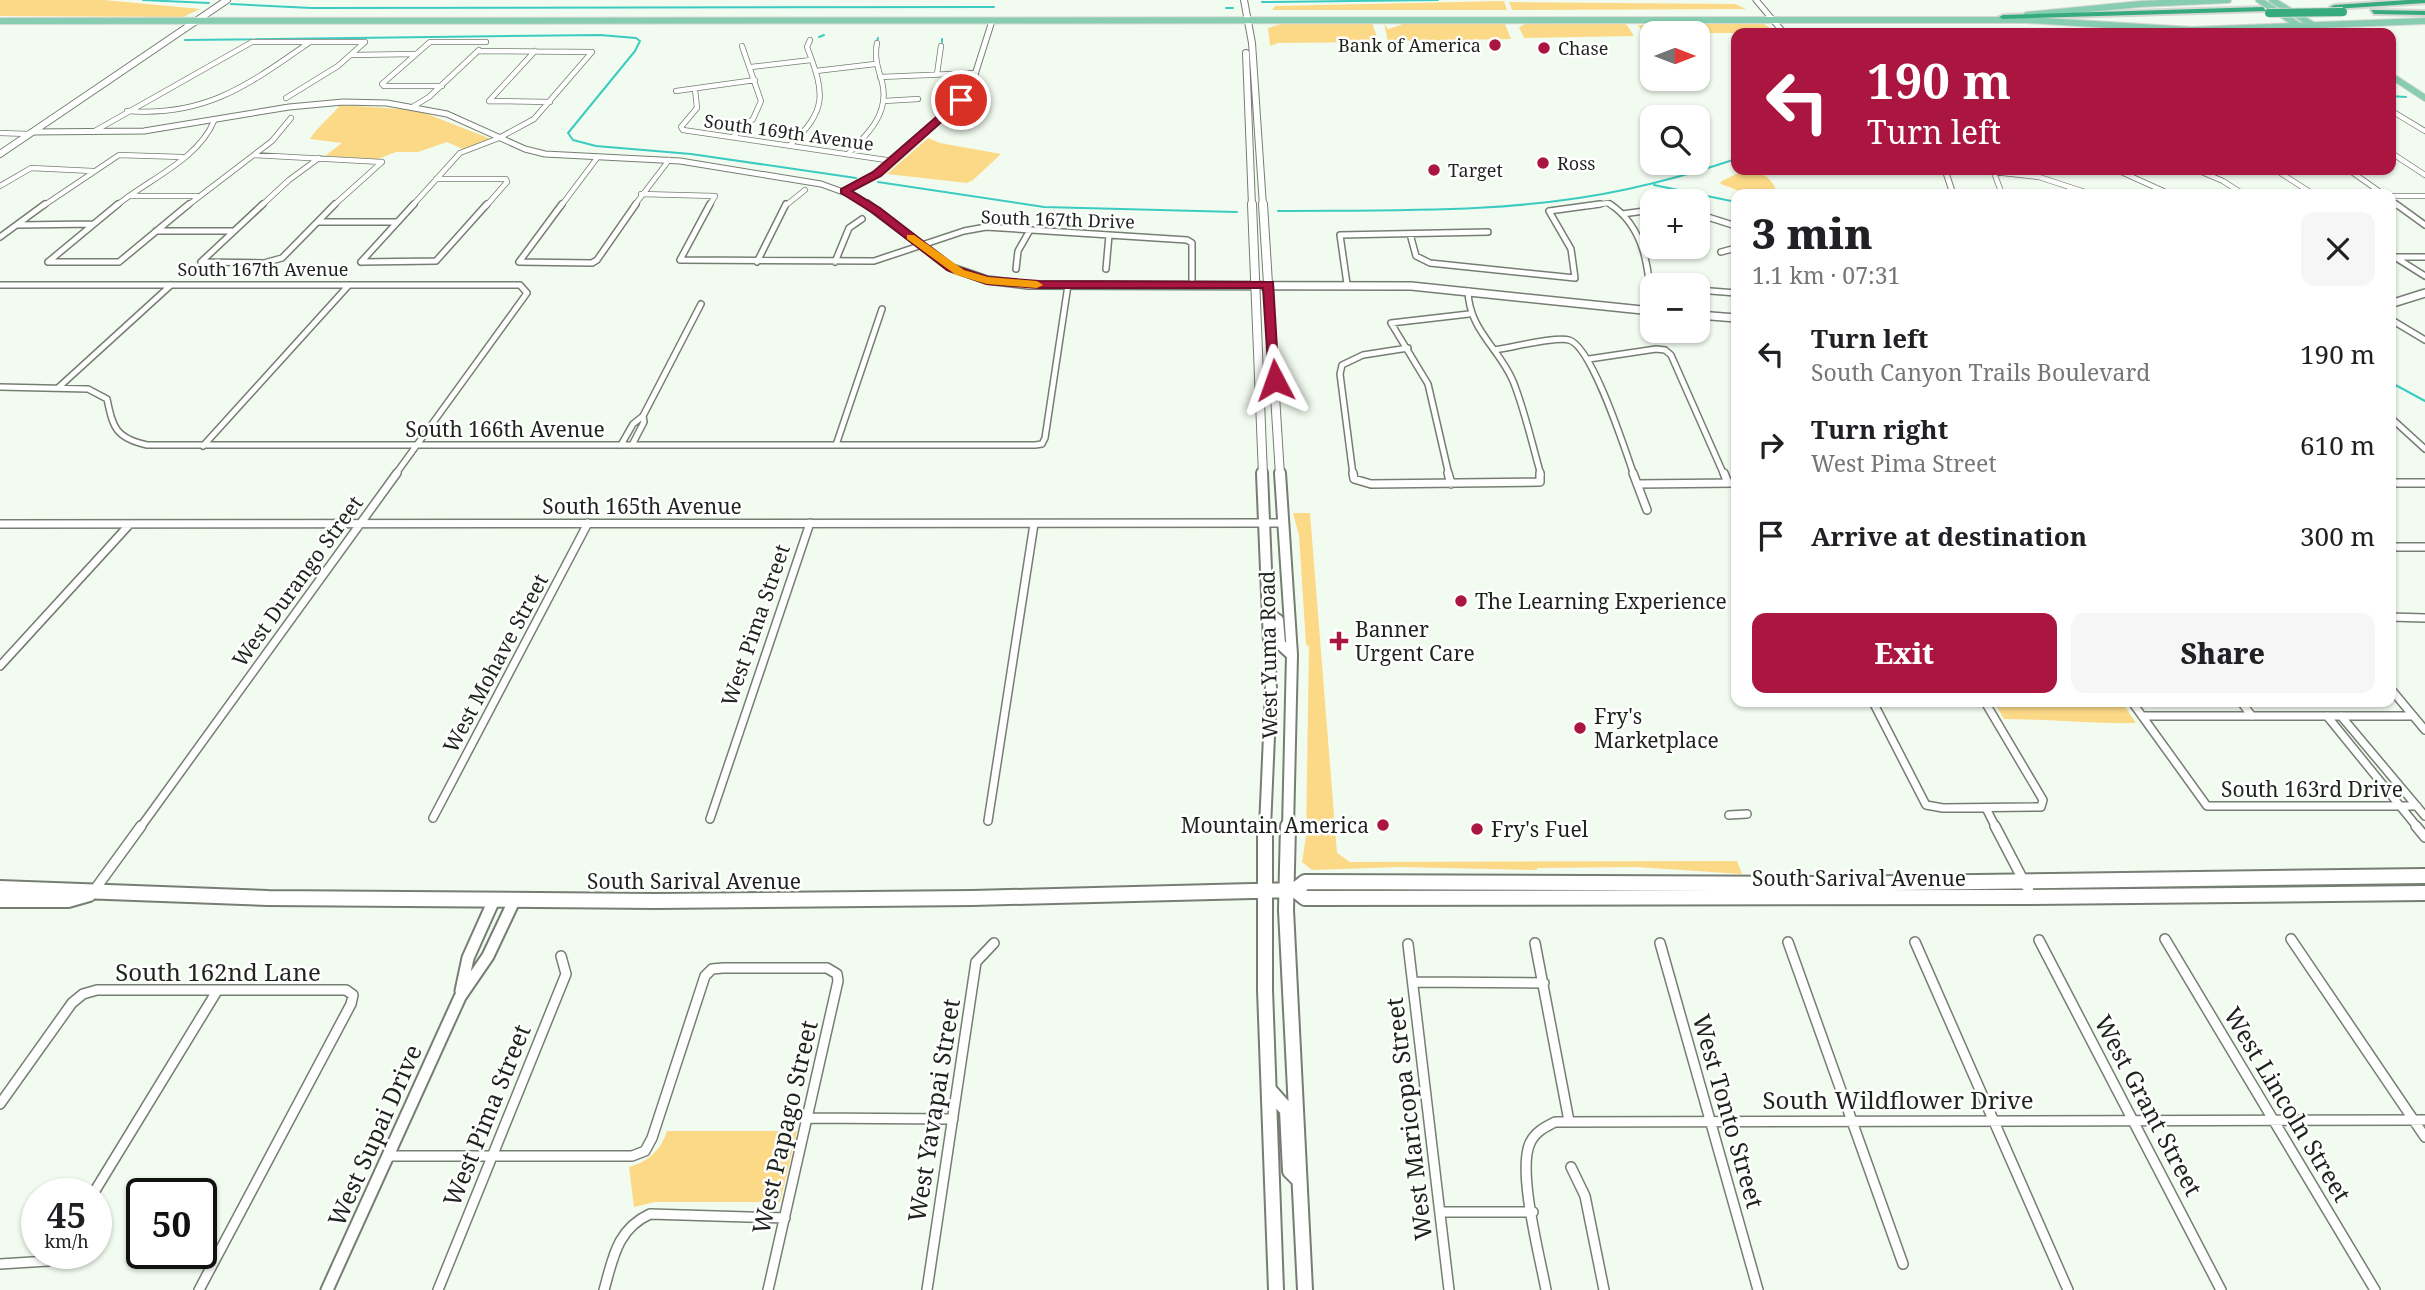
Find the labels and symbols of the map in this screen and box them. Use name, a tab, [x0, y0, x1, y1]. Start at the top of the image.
north arrow	[1640, 21, 1710, 91]
place label: Bank of America	[1338, 33, 1481, 57]
place label: Chase	[1558, 36, 1608, 60]
marker: Bank of America	[1487, 37, 1503, 53]
marker: Chase	[1536, 40, 1552, 56]
pin	[931, 70, 991, 130]
street label: South 169th Avenue	[703, 108, 875, 156]
place label: Ross	[1557, 151, 1595, 175]
marker: Ross	[1535, 155, 1551, 171]
place label: Target	[1448, 158, 1503, 182]
marker: Target	[1426, 162, 1442, 178]
street label: South 167th Drive	[981, 204, 1135, 234]
street label: South 167th Avenue	[177, 257, 349, 281]
position arrow	[1238, 343, 1312, 417]
street label: South 166th Avenue	[405, 415, 605, 443]
street label: West Durango Street	[225, 490, 369, 672]
street label: South 165th Avenue	[542, 492, 742, 520]
street label: West Pima Street	[714, 540, 796, 710]
street label: West Mohave Street	[436, 569, 554, 757]
street label: West Yuma Road	[1253, 570, 1283, 739]
place label: The Learning Experience	[1475, 587, 1727, 615]
marker: The Learning Experience	[1453, 593, 1469, 609]
place label: Banner Urgent Care	[1355, 615, 1475, 667]
marker: Banner Urgent Care	[1329, 631, 1349, 651]
place label: Fry's Marketplace	[1594, 702, 1719, 754]
marker: Fry's Marketplace	[1572, 720, 1588, 736]
street label: South 163rd Drive	[2221, 775, 2403, 803]
place label: Mountain America	[1181, 811, 1369, 839]
place label: Fry's Fuel	[1491, 815, 1589, 843]
marker: Mountain America	[1375, 817, 1391, 833]
marker: Fry's Fuel	[1469, 821, 1485, 837]
street label: South Sarival Avenue	[1752, 864, 1966, 892]
street label: South Sarival Avenue	[587, 867, 801, 895]
street label: South 162nd Lane	[115, 955, 321, 988]
street label: West Yavapai Street	[899, 996, 967, 1224]
street label: West Maricopa Street	[1377, 996, 1439, 1242]
street label: West Lincoln Street	[2217, 1000, 2359, 1208]
street label: West Grant Street	[2087, 1009, 2211, 1201]
street label: West Tonto Street	[1686, 1010, 1772, 1212]
street label: West Papago Street	[743, 1017, 825, 1237]
street label: West Pima Street	[434, 1019, 538, 1211]
street label: West Supai Drive	[319, 1039, 429, 1231]
street label: South Wildflower Drive	[1762, 1083, 2034, 1116]
speed limit sign: 50	[126, 1178, 217, 1269]

